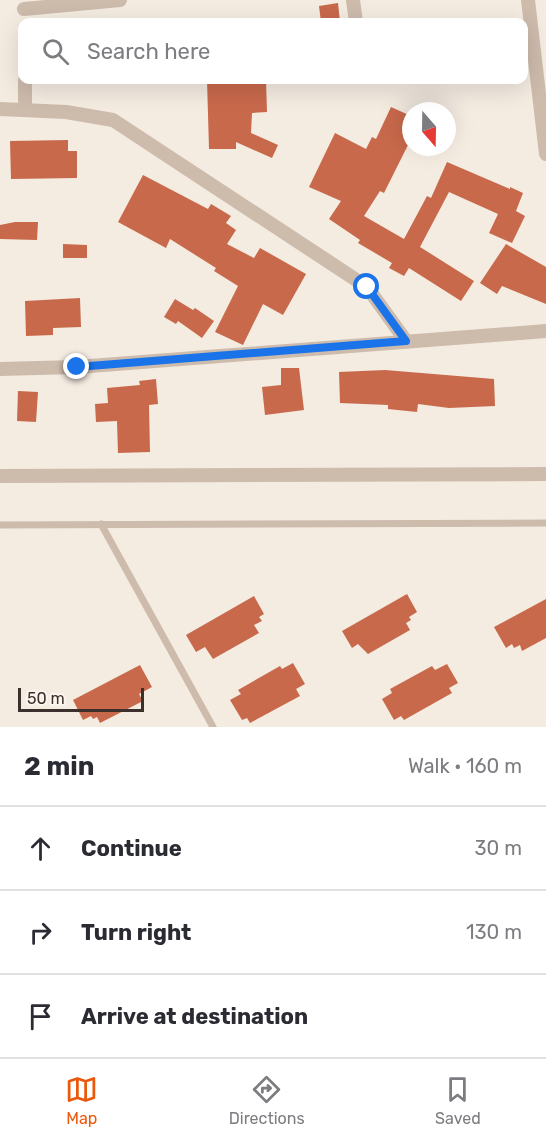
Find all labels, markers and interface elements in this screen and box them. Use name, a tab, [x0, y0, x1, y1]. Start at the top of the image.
search box	[18, 18, 528, 84]
icon: search	[39, 35, 72, 68]
text: Search here	[87, 38, 210, 65]
north arrow	[402, 102, 456, 156]
route start	[353, 273, 379, 299]
route end	[63, 353, 89, 379]
scale bar	[18, 685, 144, 712]
text: 50 m	[27, 689, 65, 708]
text: 2 min	[24, 751, 94, 782]
text: Walk · 160 m	[408, 754, 522, 778]
icon: ahead	[24, 832, 57, 865]
text: Continue	[81, 835, 182, 862]
text: 30 m	[475, 836, 522, 860]
icon: right	[24, 916, 57, 949]
text: Turn right	[81, 919, 191, 946]
text: 130 m	[466, 920, 522, 944]
icon: arrive	[24, 1000, 57, 1033]
text: Arrive at destination	[81, 1003, 308, 1030]
tab: Map	[65, 1073, 98, 1128]
tab: Directions	[229, 1073, 305, 1128]
tab: Saved	[435, 1073, 481, 1128]

